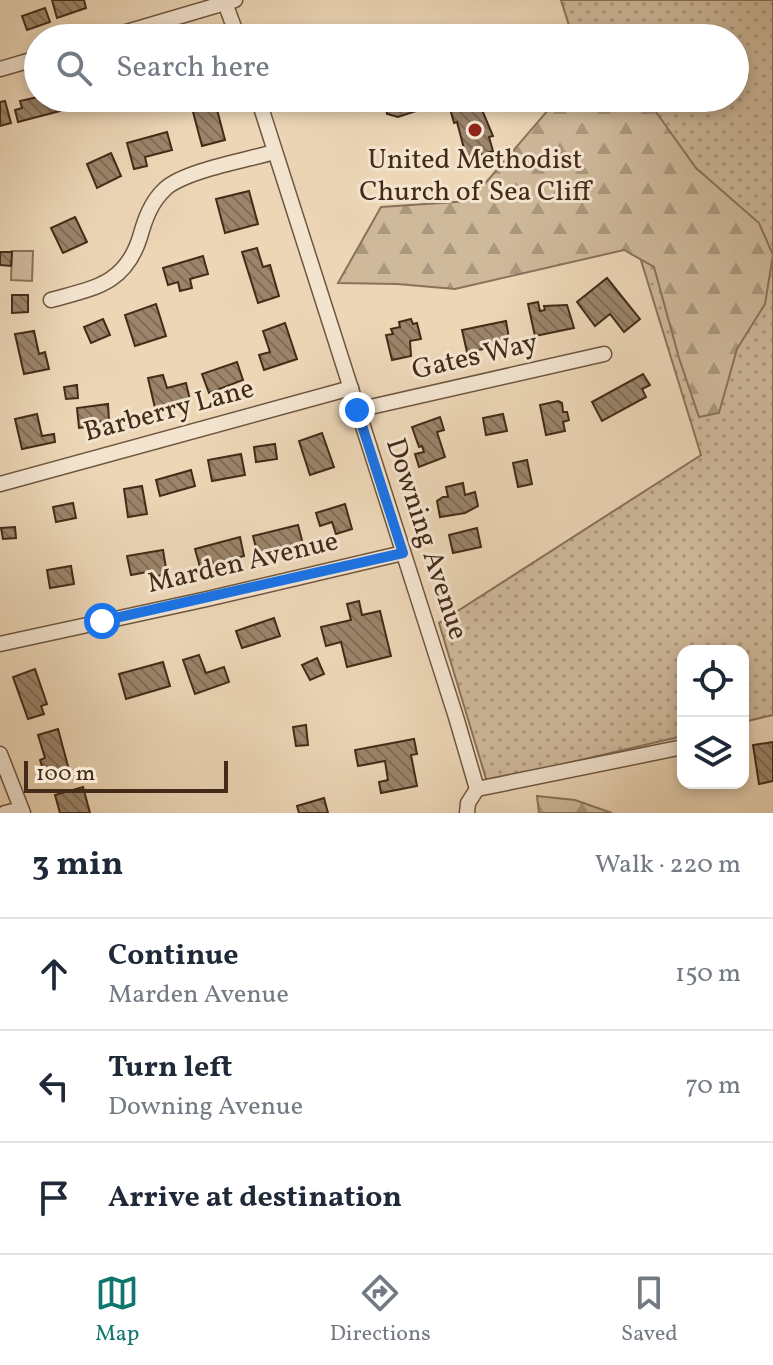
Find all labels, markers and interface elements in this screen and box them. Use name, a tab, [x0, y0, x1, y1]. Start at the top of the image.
search box	[24, 24, 749, 112]
icon: search	[52, 46, 96, 90]
text: Search here	[116, 47, 270, 89]
marker: United Methodist Church of Sea Cliff	[466, 121, 484, 139]
place label: United Methodist Church of Sea Cliff	[359, 141, 593, 212]
street label: Gates Way	[408, 324, 542, 390]
street label: Barberry Lane	[80, 370, 258, 452]
route end	[339, 392, 375, 428]
street label: Downing Avenue	[375, 433, 477, 645]
street label: Marden Avenue	[144, 522, 342, 604]
route start	[84, 603, 120, 639]
map controls	[677, 645, 749, 789]
button: locate	[677, 645, 749, 717]
button: layers	[677, 717, 749, 789]
scale bar	[24, 757, 228, 793]
text: 100 m	[36, 759, 95, 790]
text: 3 min	[32, 842, 123, 889]
text: Walk · 220 m	[595, 847, 741, 883]
text: Continue	[108, 935, 239, 977]
icon: ahead	[32, 952, 76, 996]
text: 150 m	[675, 956, 741, 992]
text: Marden Avenue	[108, 977, 289, 1013]
text: Turn left	[108, 1047, 232, 1089]
icon: left	[32, 1064, 76, 1108]
text: 70 m	[686, 1068, 741, 1104]
text: Downing Avenue	[108, 1089, 303, 1125]
icon: arrive	[32, 1176, 76, 1220]
text: Arrive at destination	[108, 1177, 402, 1219]
tab: Map	[95, 1271, 139, 1350]
tab: Directions	[330, 1271, 431, 1350]
tab: Saved	[621, 1271, 678, 1350]

